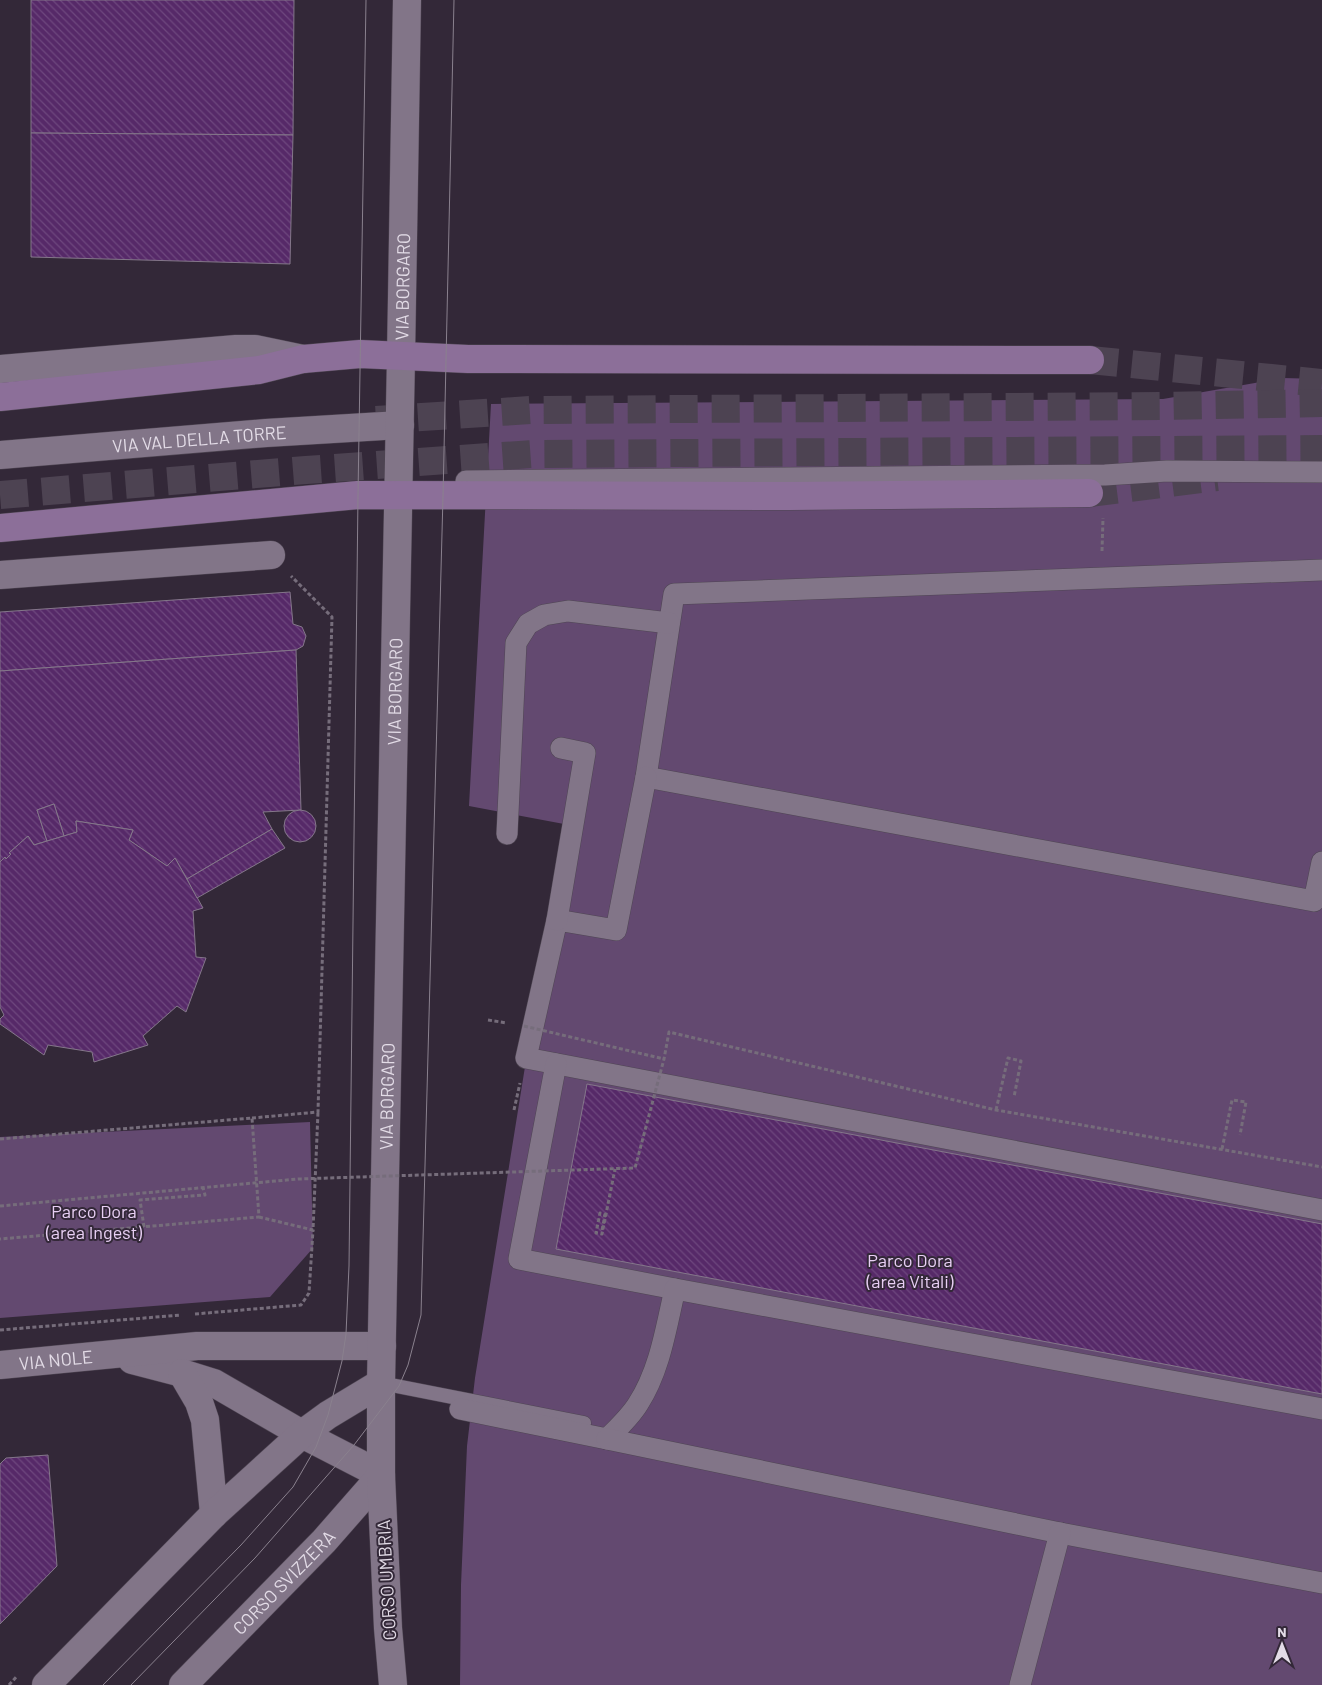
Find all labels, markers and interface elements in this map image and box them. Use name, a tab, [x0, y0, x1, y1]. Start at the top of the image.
street label: VIA BORGARO	[390, 233, 414, 341]
street label: VIA VAL DELLA TORRE	[111, 421, 287, 457]
street label: VIA BORGARO	[382, 638, 407, 745]
street label: VIA BORGARO	[375, 1042, 399, 1150]
park label: Parco Dora (area Ingest)	[45, 1200, 142, 1243]
park label: Parco Dora (area Vitali)	[865, 1249, 954, 1292]
street label: VIA NOLE	[18, 1345, 94, 1374]
street label: CORSO UMBRIA	[372, 1519, 400, 1641]
street label: CORSO SVIZZERA	[228, 1525, 340, 1639]
north arrow	[1257, 1620, 1307, 1670]
text: N	[1277, 1623, 1287, 1640]

